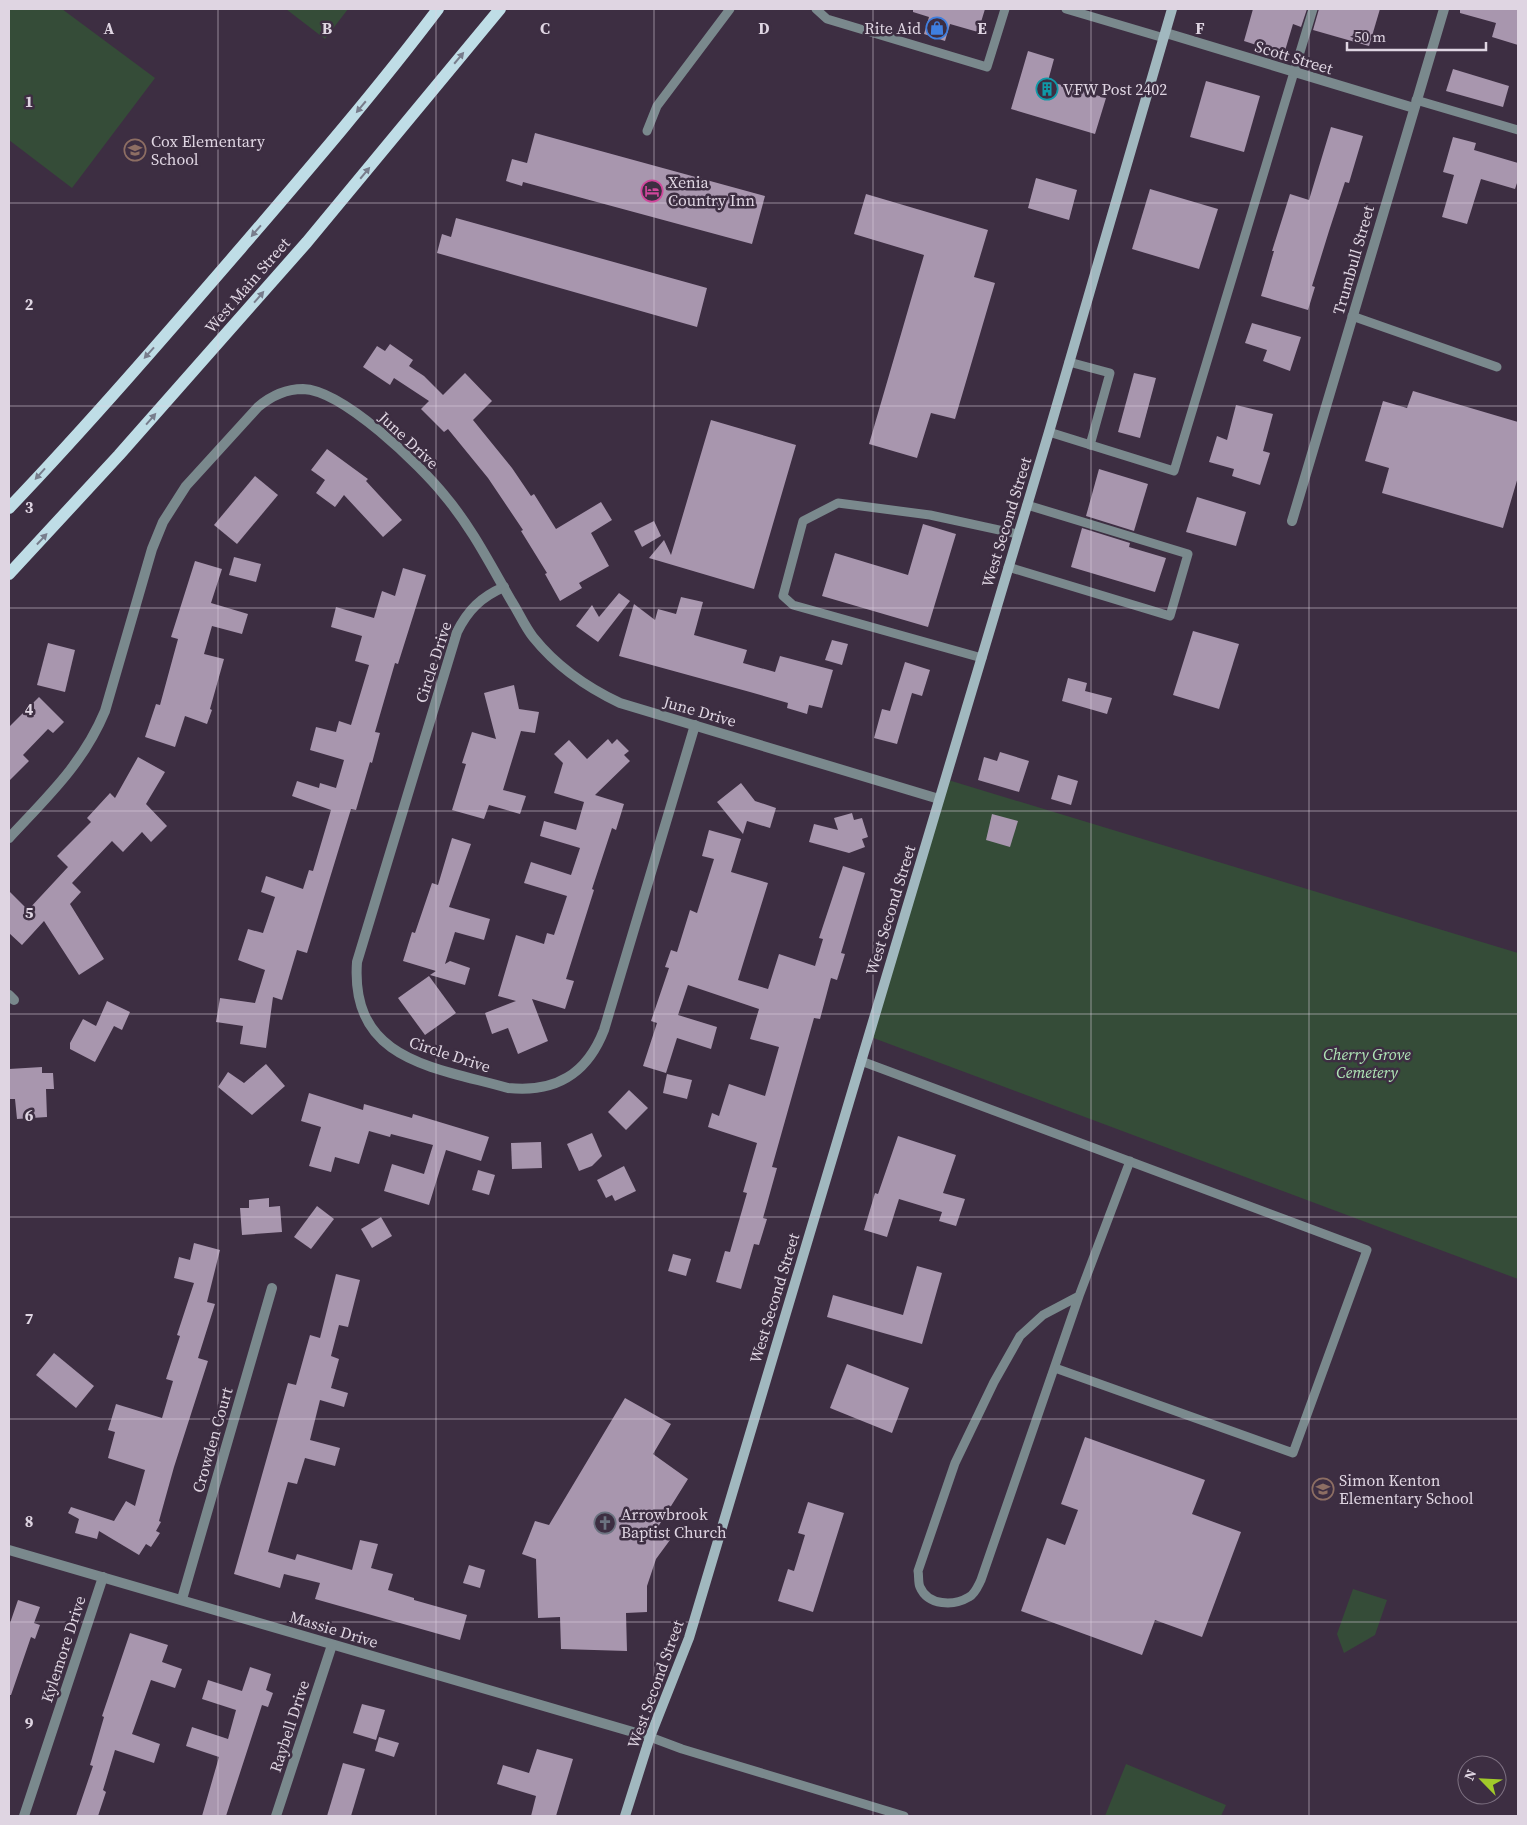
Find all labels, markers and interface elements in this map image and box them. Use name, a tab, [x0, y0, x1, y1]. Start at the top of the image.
shop icon: Rite Aid	[925, 16, 949, 40]
text: A	[104, 17, 115, 39]
text: B	[322, 17, 333, 39]
text: C	[540, 17, 550, 39]
text: D	[758, 17, 770, 39]
place label: Rite Aid	[864, 17, 921, 39]
text: E	[977, 17, 987, 39]
text: F	[1195, 17, 1205, 39]
scale bar	[1347, 20, 1486, 52]
text: 50 m	[1354, 26, 1386, 47]
street label: Scott Street	[1252, 35, 1336, 79]
one-way arrow	[454, 52, 465, 65]
building icon: VFW Post 2402	[1035, 77, 1059, 101]
place label: VFW Post 2402	[1063, 78, 1167, 100]
text: 1	[25, 90, 33, 112]
one-way arrow	[355, 100, 367, 112]
place label: Cox Elementary School	[151, 130, 266, 170]
school or university icon: Cox Elementary School	[123, 138, 147, 162]
one-way arrow	[359, 167, 370, 180]
place label: Xenia Country Inn	[668, 171, 755, 211]
hotel icon: Xenia Country Inn	[640, 179, 664, 203]
street label: Trumbull Street	[1327, 202, 1379, 317]
one-way arrow	[250, 224, 262, 236]
street label: West Main Street	[199, 232, 295, 338]
one-way arrow	[253, 291, 265, 303]
text: 2	[25, 293, 34, 315]
one-way arrow	[143, 347, 155, 359]
street label: June Drive	[373, 406, 444, 474]
one-way arrow	[146, 412, 157, 425]
street label: West Second Street	[976, 453, 1037, 590]
one-way arrow	[34, 467, 46, 479]
text: 3	[25, 496, 34, 518]
one-way arrow	[36, 533, 48, 545]
street label: Circle Drive	[410, 618, 456, 706]
street label: June Drive	[660, 690, 739, 732]
text: 4	[25, 698, 34, 720]
street label: West Second Street	[860, 841, 921, 978]
text: 5	[25, 901, 34, 923]
street label: Circle Drive	[406, 1031, 494, 1077]
park label: Cherry Grove Cemetery	[1323, 1043, 1411, 1083]
text: 6	[25, 1104, 34, 1126]
street label: West Second Street	[744, 1229, 805, 1366]
text: 7	[25, 1307, 34, 1329]
street label: Crowden Court	[186, 1384, 238, 1495]
place label: Simon Kenton Elementary School	[1339, 1469, 1474, 1509]
school or university icon: Simon Kenton Elementary School	[1311, 1477, 1335, 1501]
place label: Arrowbrook Baptist Church	[621, 1503, 727, 1543]
text: 8	[25, 1510, 33, 1532]
church icon: Arrowbrook Baptist Church	[593, 1511, 617, 1535]
street label: Kylemore Drive	[35, 1593, 91, 1705]
street label: Massie Drive	[287, 1605, 381, 1653]
street label: West Second Street	[622, 1616, 689, 1751]
street label: Raybell Drive	[264, 1677, 314, 1775]
text: 9	[25, 1712, 34, 1734]
north arrow	[1457, 1755, 1507, 1805]
text: N	[1459, 1766, 1481, 1783]

